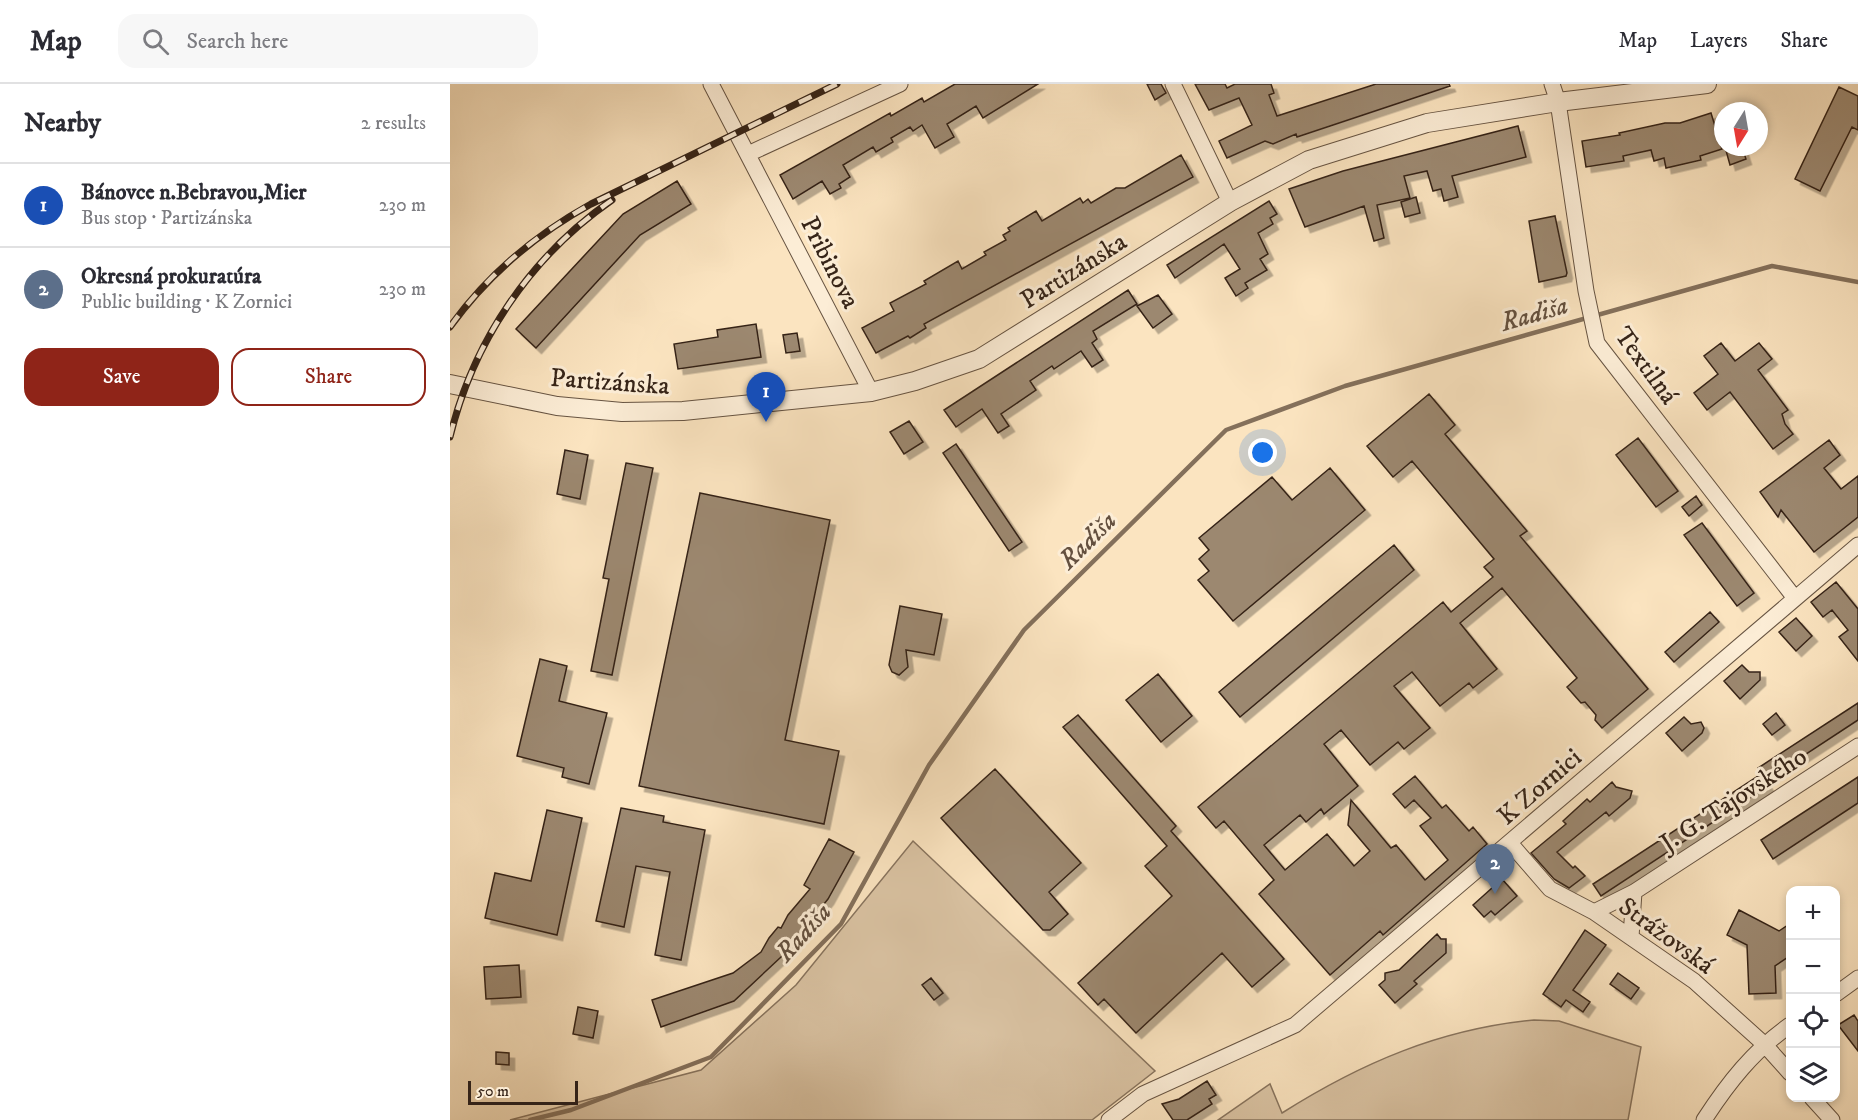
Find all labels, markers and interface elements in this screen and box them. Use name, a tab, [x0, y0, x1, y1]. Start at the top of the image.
search box	[118, 14, 538, 68]
text: Map	[30, 24, 82, 59]
icon: search	[139, 25, 172, 58]
text: Search here	[187, 28, 288, 55]
text: Map	[1618, 28, 1657, 54]
text: Layers	[1690, 28, 1748, 54]
text: Share	[1781, 28, 1828, 54]
north arrow	[1714, 102, 1768, 156]
text: Nearby	[24, 107, 101, 140]
text: 2 results	[361, 111, 426, 136]
text: Bánovce n.Bebravou,Mier	[81, 179, 307, 206]
text: 1	[40, 193, 47, 218]
text: 230 m	[379, 193, 426, 218]
text: Bus stop · Partizánska	[81, 206, 252, 231]
street label: Pribinova	[792, 211, 867, 314]
street label: Partizánska	[1014, 226, 1133, 317]
text: Okresná prokuratúra	[81, 263, 261, 290]
text: 2	[39, 277, 48, 302]
text: 230 m	[379, 277, 426, 302]
water label: Radiša	[1496, 288, 1572, 340]
text: Public building · K Zornici	[81, 290, 292, 315]
street label: Textilná	[1607, 321, 1685, 411]
button: Save	[24, 348, 219, 406]
button: Share	[231, 348, 426, 406]
street label: Partizánska	[549, 362, 671, 403]
pin: 1	[746, 372, 786, 422]
your location	[1248, 438, 1277, 467]
water label: Radiša	[1051, 504, 1124, 578]
street label: J. G. Tajovského	[1653, 741, 1813, 861]
street label: K Zornici	[1491, 742, 1589, 833]
pin: 2	[1476, 844, 1514, 894]
map controls	[1786, 886, 1840, 1102]
button: +	[1786, 886, 1840, 940]
street label: Strážovská	[1612, 890, 1721, 982]
water label: Radiša	[767, 896, 839, 970]
button: −	[1786, 940, 1840, 994]
button: locate	[1786, 994, 1840, 1048]
button: layers	[1786, 1048, 1840, 1102]
scale bar	[468, 1078, 578, 1106]
text: 50 m	[477, 1081, 509, 1101]

